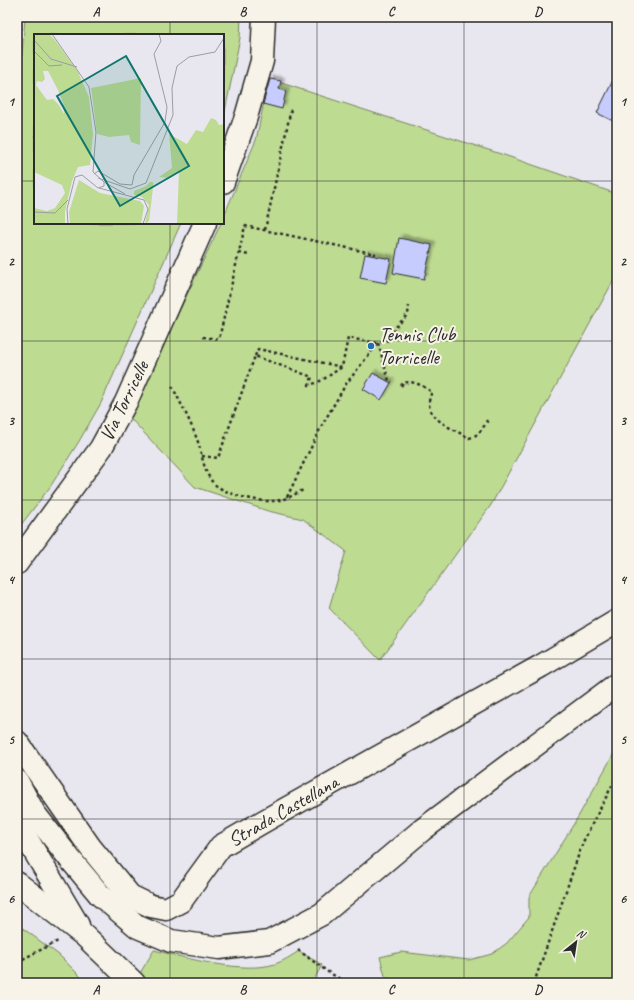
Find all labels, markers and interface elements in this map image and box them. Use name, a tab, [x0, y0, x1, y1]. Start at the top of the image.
text: A	[93, 4, 101, 20]
text: B	[240, 4, 248, 20]
text: C	[388, 4, 396, 20]
text: D	[534, 4, 543, 20]
inset map	[34, 34, 224, 224]
text: 1	[8, 94, 16, 110]
text: 1	[620, 94, 628, 110]
text: 2	[8, 254, 15, 270]
text: 2	[620, 254, 627, 270]
place label: Tennis Club Torricelle	[379, 322, 457, 370]
marker: Tennis Club Torricelle	[366, 341, 376, 351]
street label: Via Torricelle	[94, 355, 155, 445]
text: 3	[8, 413, 15, 429]
text: 3	[620, 413, 627, 429]
text: 4	[8, 572, 16, 588]
text: 4	[620, 572, 628, 588]
text: 5	[8, 732, 15, 748]
text: 5	[620, 732, 627, 748]
street label: Strada Castellana	[224, 769, 344, 853]
text: 6	[8, 891, 15, 907]
text: 6	[620, 891, 627, 907]
north arrow	[556, 922, 596, 962]
text: N	[575, 926, 589, 942]
text: A	[93, 982, 101, 998]
text: B	[240, 982, 248, 998]
text: C	[388, 982, 396, 998]
text: D	[534, 982, 543, 998]

